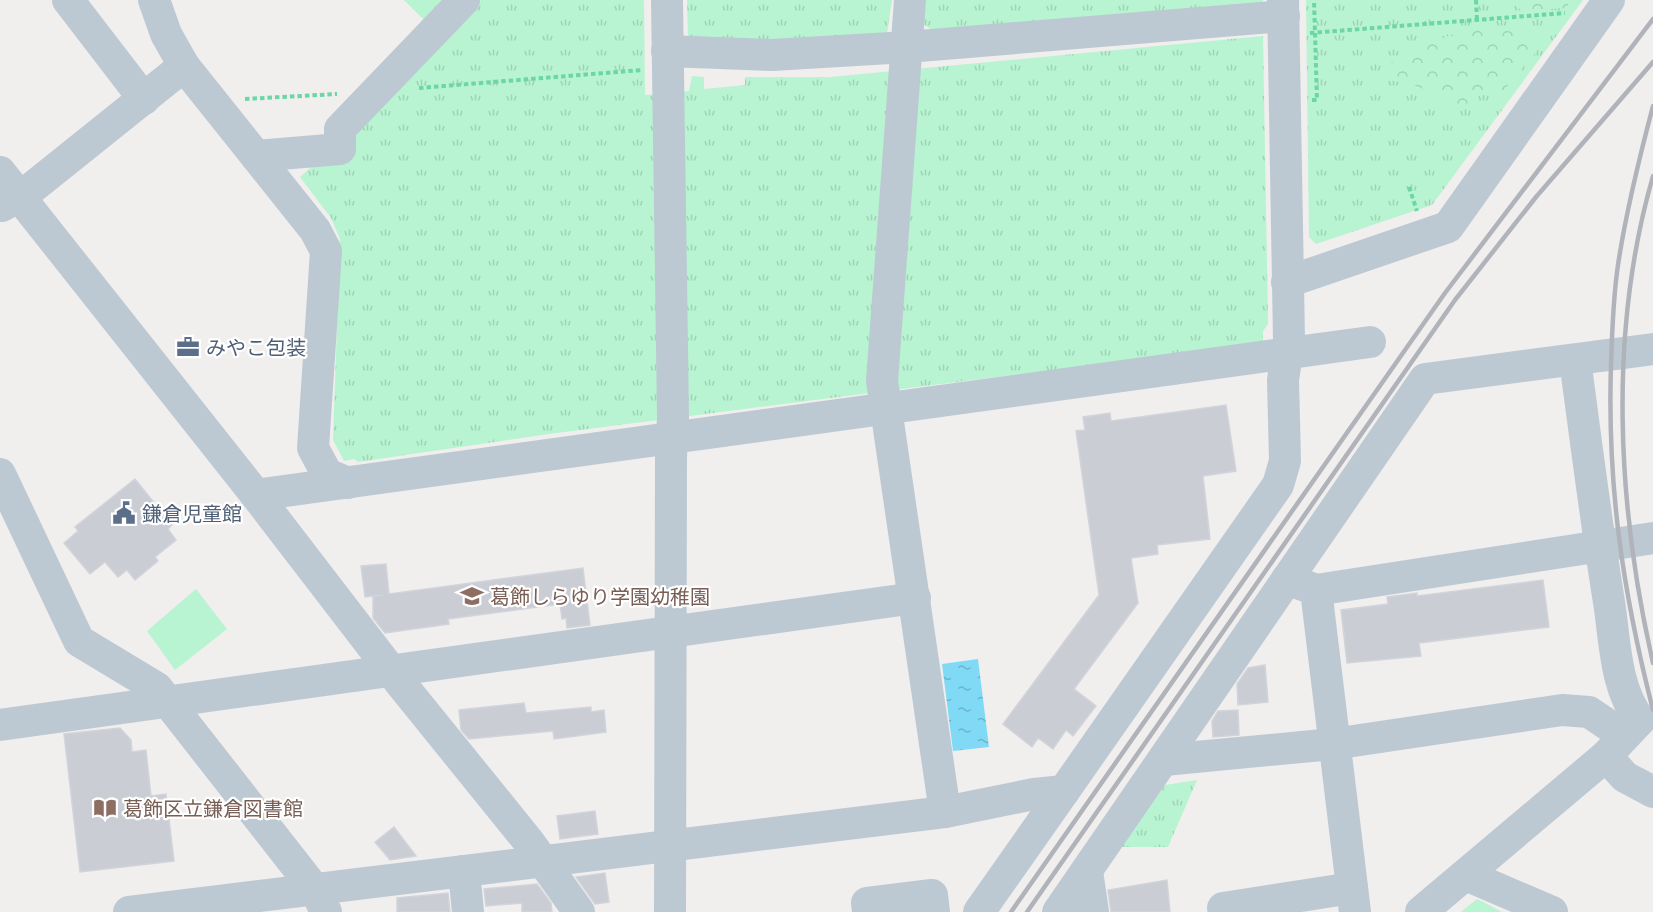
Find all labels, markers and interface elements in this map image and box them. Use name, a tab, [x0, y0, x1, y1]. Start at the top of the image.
office icon: みやこ包装	[175, 334, 201, 360]
place label: みやこ包装	[206, 336, 306, 359]
public building icon: 鎌倉児童館	[111, 500, 137, 526]
place label: 鎌倉児童館	[142, 502, 242, 525]
school or university icon: 葛飾しらゆり学園幼稚園	[459, 583, 485, 609]
place label: 葛飾しらゆり学園幼稚園	[490, 585, 710, 608]
library icon: 葛飾区立鎌倉図書館	[92, 795, 118, 821]
place label: 葛飾区立鎌倉図書館	[123, 797, 303, 820]

